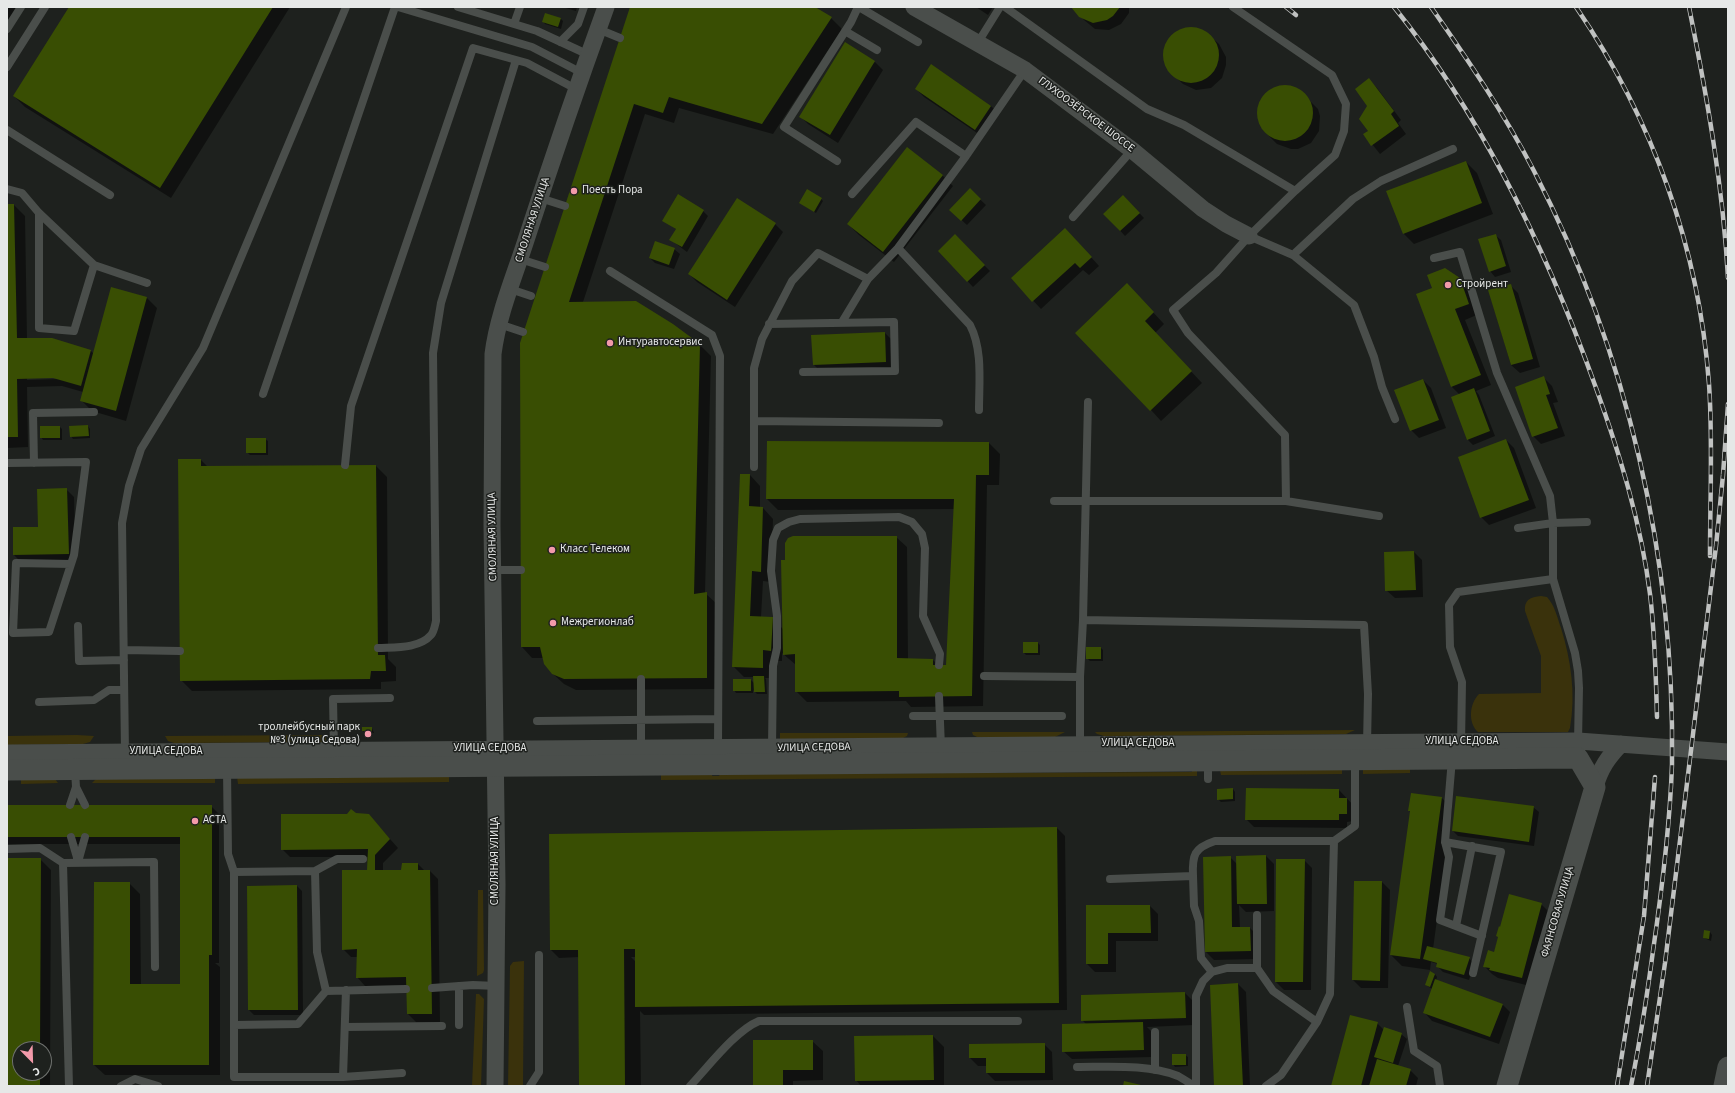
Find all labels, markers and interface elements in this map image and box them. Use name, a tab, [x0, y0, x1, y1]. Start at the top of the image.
street label: ГЛУХООЗЁРСКОЕ ШОССЕ	[1035, 74, 1137, 156]
street label: СМОЛЯНАЯ УЛИЦА	[513, 176, 553, 264]
place label: Поесть Пора	[582, 184, 643, 198]
marker: Поесть Пора	[569, 186, 579, 196]
place label: Стройрент	[1456, 278, 1508, 292]
marker: Стройрент	[1443, 280, 1453, 290]
place label: Интуравтосервис	[618, 336, 702, 350]
marker: Интуравтосервис	[605, 338, 615, 348]
street label: СМОЛЯНАЯ УЛИЦА	[486, 493, 500, 581]
place label: Класс Телеком	[560, 543, 630, 557]
marker: Класс Телеком	[547, 545, 557, 555]
place label: Межрегионлаб	[561, 616, 634, 630]
marker: Межрегионлаб	[548, 618, 558, 628]
place label: троллейбусный парк №3 (улица Седова)	[258, 721, 360, 747]
marker: троллейбусный парк №3 (улица Седова)	[363, 729, 373, 739]
street label: УЛИЦА СЕДОВА	[1425, 735, 1499, 749]
street label: УЛИЦА СЕДОВА	[1101, 737, 1175, 751]
street label: УЛИЦА СЕДОВА	[777, 741, 851, 755]
street label: УЛИЦА СЕДОВА	[453, 742, 527, 756]
street label: УЛИЦА СЕДОВА	[129, 745, 203, 759]
place label: АСТА	[203, 814, 226, 828]
marker: АСТА	[190, 816, 200, 826]
street label: СМОЛЯНАЯ УЛИЦА	[489, 817, 503, 905]
street label: ФАЯНСОВАЯ УЛИЦА	[1539, 865, 1577, 959]
north arrow	[12, 1041, 52, 1081]
text: С	[31, 1063, 42, 1080]

